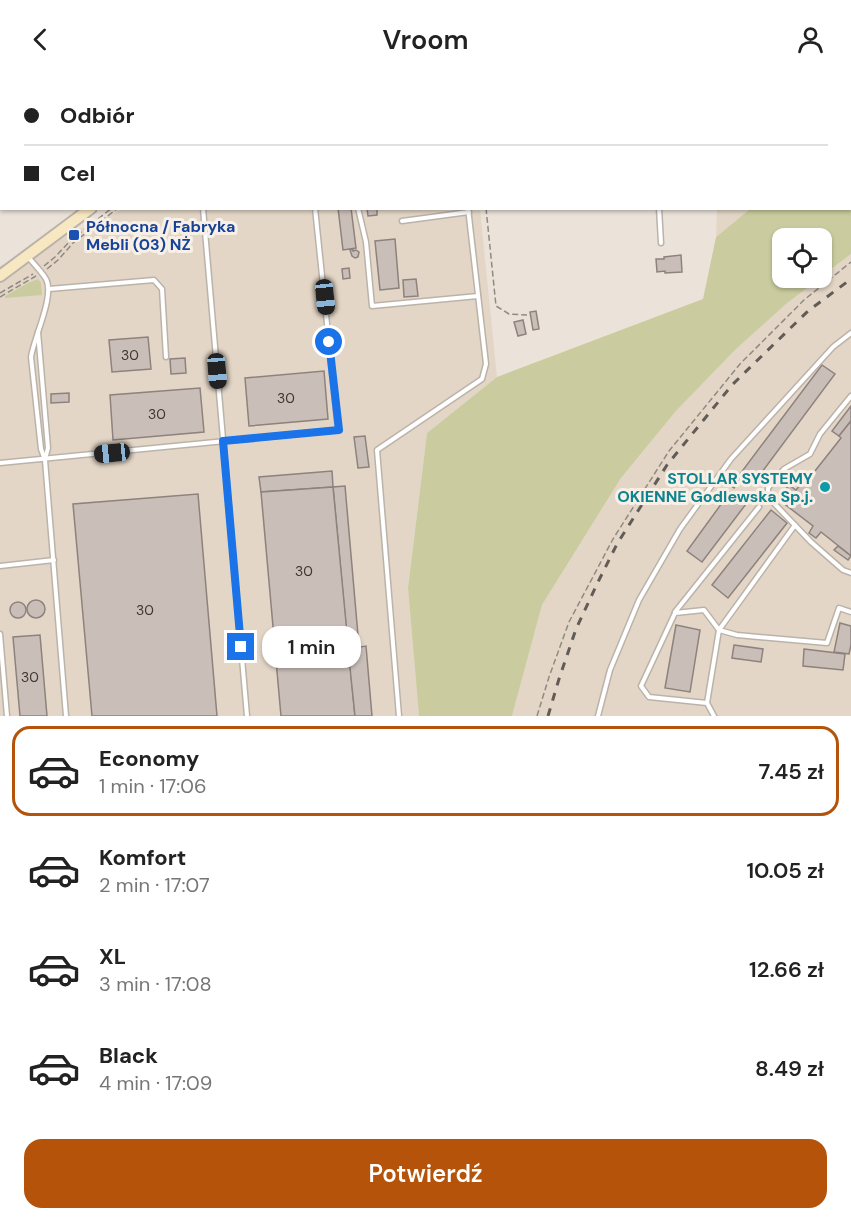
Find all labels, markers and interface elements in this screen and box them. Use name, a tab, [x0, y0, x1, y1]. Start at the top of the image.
text: Vroom	[382, 22, 469, 57]
icon: back	[24, 23, 57, 56]
icon: person	[794, 23, 827, 56]
text: Odbiór	[60, 101, 135, 130]
text: Cel	[60, 159, 95, 188]
place label: Północna / Fabryka Mebli (03) NŻ	[86, 216, 235, 255]
marker: Północna / Fabryka Mebli (03) NŻ	[67, 228, 81, 242]
map controls	[772, 228, 832, 288]
button: locate	[772, 228, 832, 288]
car	[314, 278, 336, 316]
route start	[315, 328, 342, 355]
house number: 30	[121, 346, 139, 364]
car	[206, 352, 228, 390]
house number: 30	[277, 389, 295, 407]
house number: 30	[148, 405, 166, 423]
car	[93, 442, 131, 464]
place label: STOLLAR SYSTEMY OKIENNE Godlewska Sp.j.	[617, 468, 813, 507]
marker: STOLLAR SYSTEMY OKIENNE Godlewska Sp.j.	[818, 480, 832, 494]
house number: 30	[295, 562, 313, 580]
house number: 30	[136, 601, 154, 619]
callout: 1 min	[262, 626, 361, 668]
route end	[227, 633, 254, 660]
text: 1 min	[288, 634, 335, 660]
house number: 30	[21, 668, 39, 686]
icon: car	[27, 744, 81, 798]
text: Economy	[99, 744, 199, 773]
text: 7.45 zł	[759, 757, 824, 786]
text: 1 min · 17:06	[99, 773, 206, 799]
icon: car	[27, 843, 81, 897]
text: Komfort	[99, 843, 186, 872]
text: 10.05 zł	[746, 856, 824, 885]
text: 2 min · 17:07	[99, 872, 210, 898]
icon: car	[27, 942, 81, 996]
text: XL	[99, 942, 126, 971]
text: 12.66 zł	[749, 955, 824, 984]
text: 3 min · 17:08	[99, 971, 212, 997]
icon: car	[27, 1041, 81, 1095]
text: Black	[99, 1041, 158, 1070]
text: 8.49 zł	[755, 1054, 824, 1083]
text: 4 min · 17:09	[99, 1070, 212, 1096]
button: Potwierdź	[24, 1139, 827, 1208]

